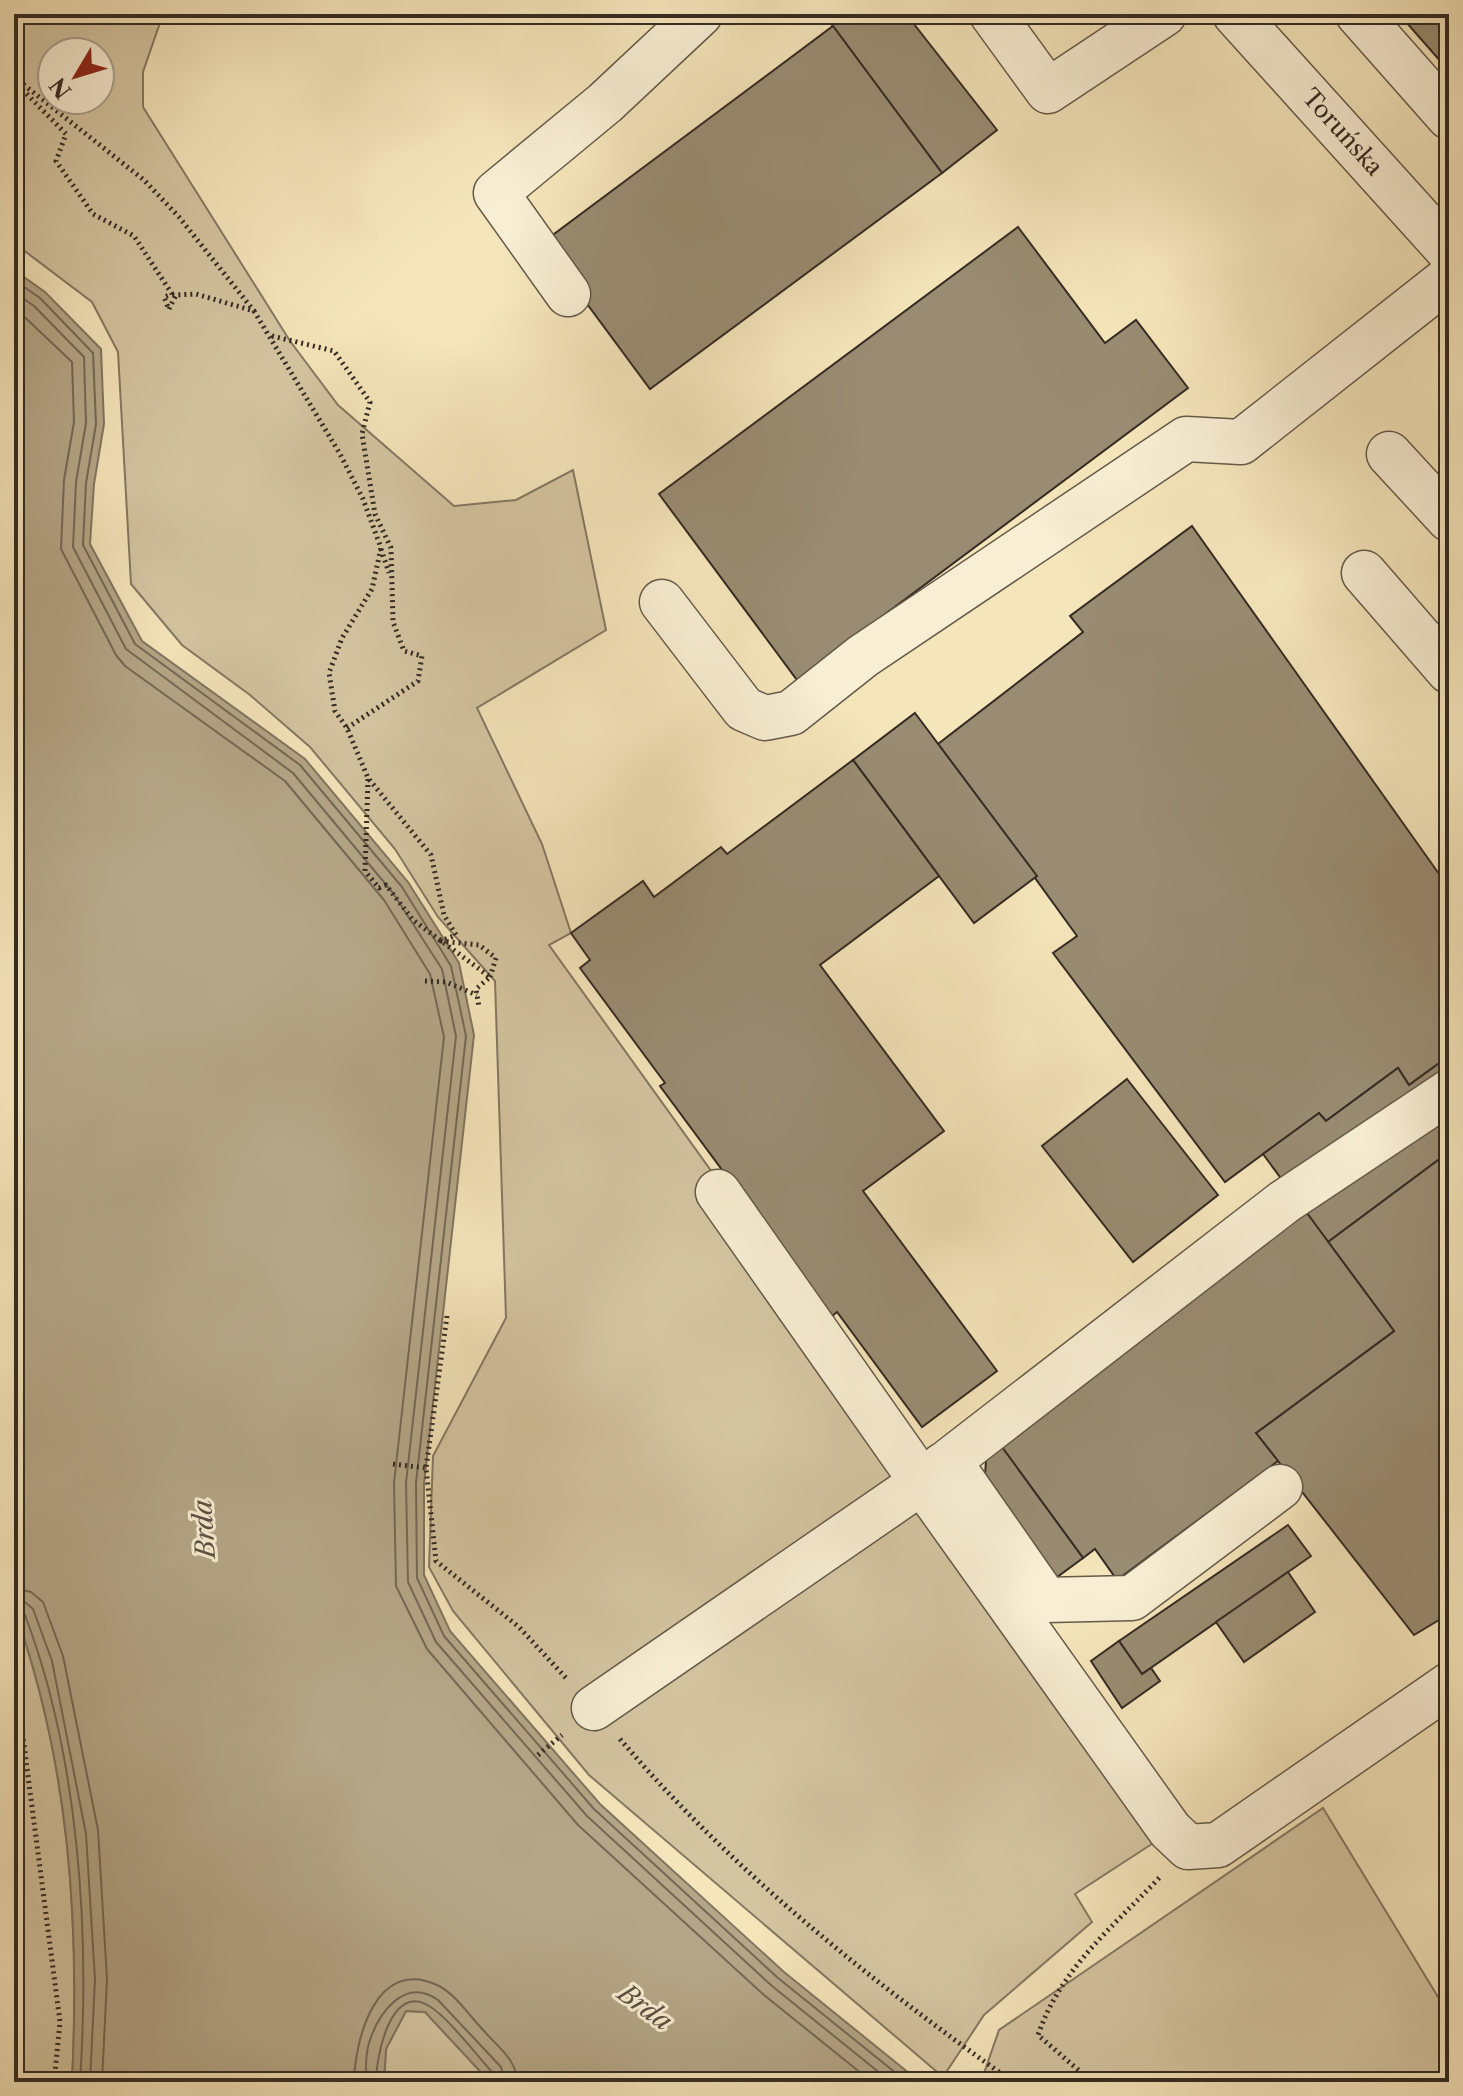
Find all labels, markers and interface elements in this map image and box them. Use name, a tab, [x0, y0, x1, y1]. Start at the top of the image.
north arrow	[36, 36, 116, 116]
text: N	[44, 72, 77, 104]
street label: Toruńska	[1297, 83, 1390, 182]
water label: Brda	[186, 1498, 222, 1561]
water label: Brda	[610, 1976, 679, 2037]

